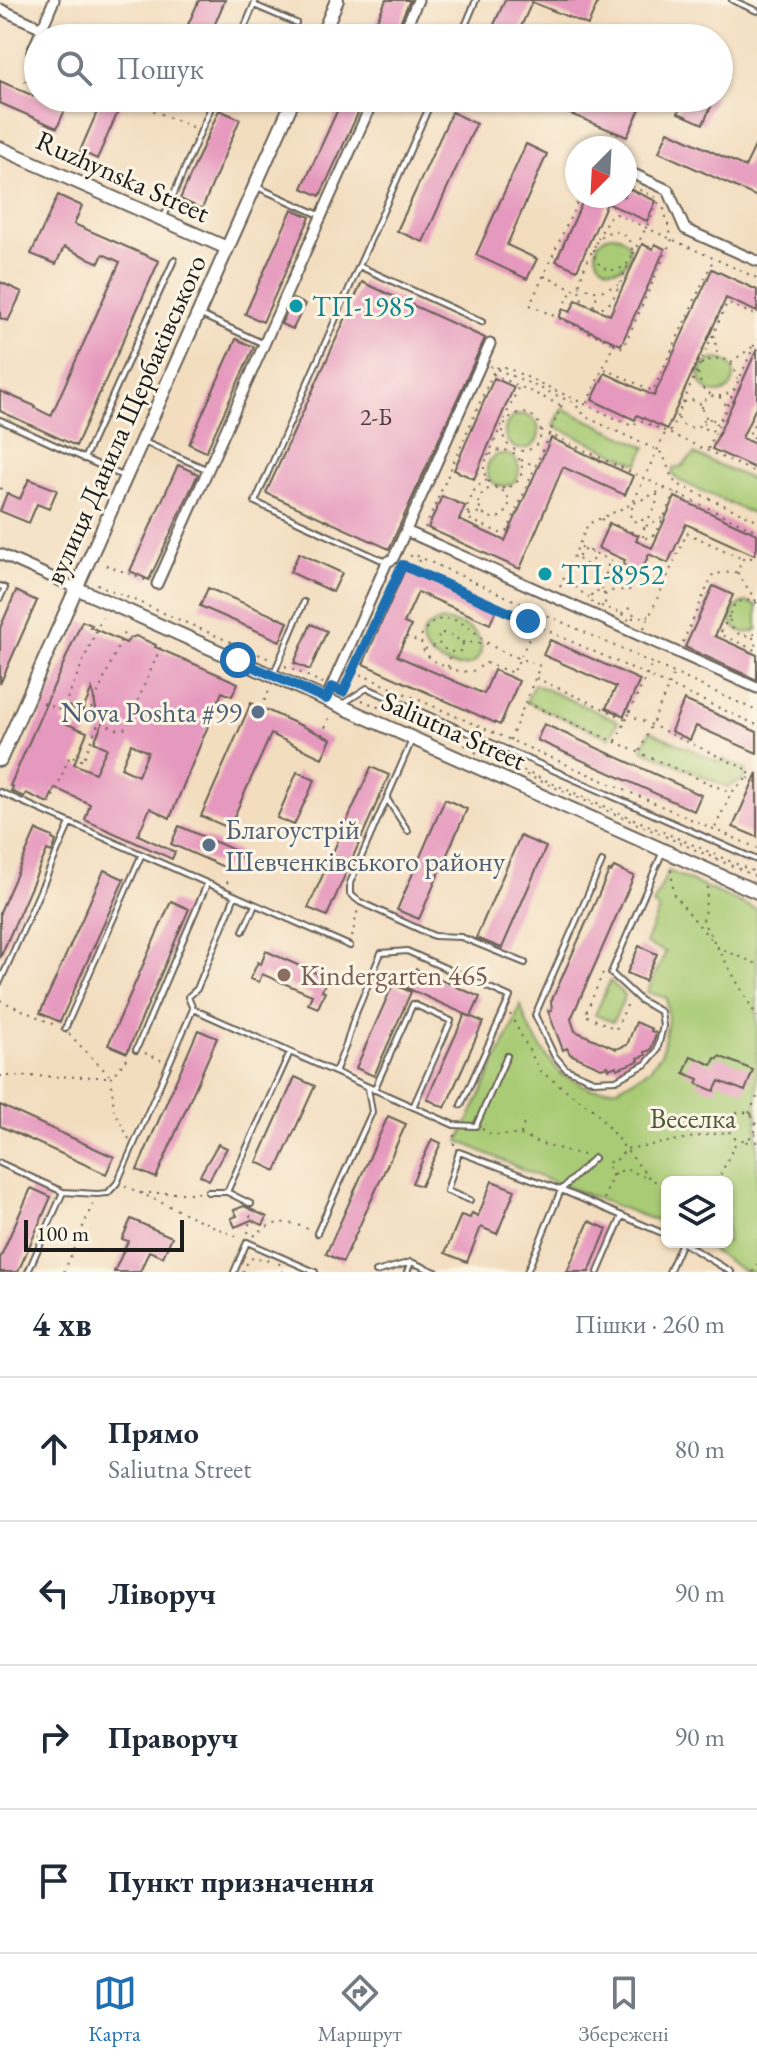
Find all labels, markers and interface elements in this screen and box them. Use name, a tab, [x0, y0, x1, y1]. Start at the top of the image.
search box	[24, 24, 733, 112]
icon: search	[52, 46, 96, 90]
text: Пошук	[116, 49, 204, 88]
street label: Ruzhynska Street	[31, 122, 216, 230]
north arrow	[565, 136, 637, 208]
street label: вулиця Данила Щербаківського	[36, 249, 214, 589]
place label: ТП-1985	[312, 288, 415, 324]
marker: ТП-1985	[287, 297, 305, 315]
house number: 2-Б	[360, 401, 392, 432]
place label: ТП-8952	[561, 556, 665, 592]
marker: ТП-8952	[536, 565, 554, 583]
route end	[510, 603, 546, 639]
route start	[220, 642, 256, 678]
street label: Saliutna Street	[376, 682, 532, 778]
place label: Nova Poshta #99	[61, 694, 242, 730]
marker: Nova Poshta #99	[249, 703, 267, 721]
place label: Благоустрій Шевченківського району	[225, 811, 506, 879]
marker: Благоустрій Шевченківського району	[200, 836, 218, 854]
place label: Kindergarten 465	[300, 957, 488, 993]
marker: Kindergarten 465	[275, 966, 293, 984]
park label: Веселка	[650, 1100, 737, 1136]
map controls	[661, 1176, 733, 1248]
button: layers	[661, 1176, 733, 1248]
scale bar	[24, 1216, 184, 1252]
text: 100 m	[36, 1219, 89, 1248]
text: 4 хв	[32, 1302, 92, 1346]
text: Пішки · 260 m	[574, 1307, 725, 1341]
text: Прямо	[108, 1413, 199, 1452]
icon: ahead	[32, 1427, 76, 1471]
text: 80 m	[675, 1432, 725, 1466]
text: Saliutna Street	[108, 1452, 251, 1486]
icon: left	[32, 1571, 76, 1615]
text: Ліворуч	[108, 1574, 216, 1613]
text: 90 m	[675, 1576, 725, 1610]
icon: right	[32, 1715, 76, 1759]
text: Праворуч	[108, 1718, 238, 1757]
text: 90 m	[675, 1720, 725, 1754]
icon: arrive	[32, 1859, 76, 1903]
text: Пункт призначення	[108, 1862, 374, 1901]
tab: Карта	[88, 1971, 141, 2048]
tab: Маршрут	[317, 1971, 402, 2048]
tab: Збережені	[578, 1971, 669, 2048]

